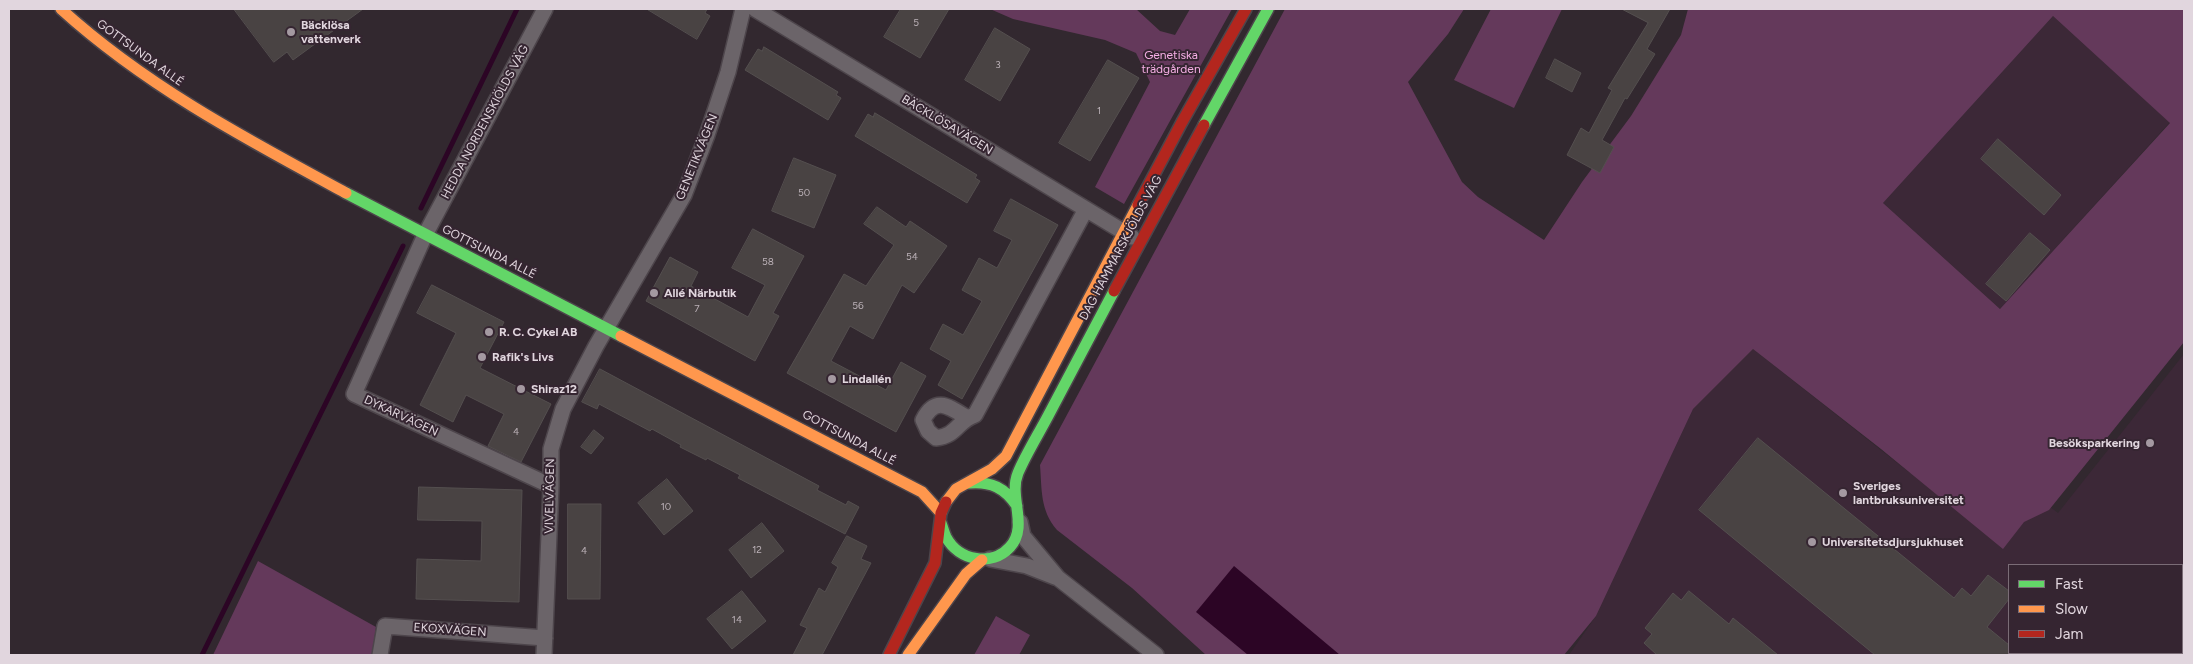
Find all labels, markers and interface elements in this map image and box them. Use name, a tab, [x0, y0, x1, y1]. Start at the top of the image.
street label: GOTTSUNDA ALLÉ	[94, 17, 186, 89]
house number: 5	[913, 17, 919, 29]
place label: Bäcklösa vattenverk	[301, 18, 361, 46]
marker: Bäcklösa vattenverk	[285, 26, 297, 38]
street label: HEDDA NORDENSKIÖLDS VÄG	[438, 43, 532, 201]
park label: Genetiska trädgården	[1141, 48, 1201, 76]
house number: 3	[995, 59, 1001, 71]
street label: BÄCKLÖSAVÄGEN	[899, 92, 995, 158]
house number: 1	[1097, 105, 1101, 117]
street label: GENETIKVÄGEN	[673, 112, 721, 202]
street label: DAG HAMMARSKJÖLDS VÄG	[1077, 173, 1165, 323]
house number: 50	[798, 187, 810, 199]
street label: GOTTSUNDA ALLÉ	[440, 222, 538, 282]
house number: 54	[906, 251, 918, 263]
house number: 58	[762, 256, 774, 268]
place label: Allé Närbutik	[664, 286, 737, 300]
marker: Allé Närbutik	[648, 287, 660, 299]
house number: 56	[852, 300, 864, 312]
house number: 7	[694, 303, 700, 315]
place label: R. C. Cykel AB	[499, 325, 577, 339]
marker: R. C. Cykel AB	[483, 326, 495, 338]
place label: Rafik's Livs	[492, 350, 554, 364]
marker: Rafik's Livs	[476, 351, 488, 363]
place label: Lindallén	[842, 372, 891, 386]
marker: Lindallén	[826, 373, 838, 385]
place label: Shiraz12	[531, 382, 577, 396]
marker: Shiraz12	[515, 383, 527, 395]
street label: DYKARVÄGEN	[362, 393, 440, 439]
street label: GOTTSUNDA ALLÉ	[800, 407, 898, 469]
house number: 4	[513, 426, 519, 438]
place label: Besöksparkering	[2049, 436, 2140, 450]
marker: Besöksparkering	[2144, 437, 2156, 449]
street label: VIVELVÄGEN	[542, 458, 558, 534]
place label: Sveriges lantbruksuniversitet	[1853, 479, 1964, 507]
marker: Sveriges lantbruksuniversitet	[1837, 487, 1849, 499]
house number: 10	[661, 501, 671, 513]
place label: Universitetsdjursjukhuset	[1822, 535, 1964, 549]
marker: Universitetsdjursjukhuset	[1806, 536, 1818, 548]
house number: 12	[752, 544, 762, 556]
house number: 4	[581, 545, 587, 557]
legend	[2008, 564, 2183, 654]
text: Fast	[2055, 575, 2083, 593]
text: Slow	[2055, 600, 2088, 618]
house number: 14	[732, 614, 742, 626]
street label: EKOXVÄGEN	[413, 620, 487, 640]
text: Jam	[2055, 625, 2083, 643]

